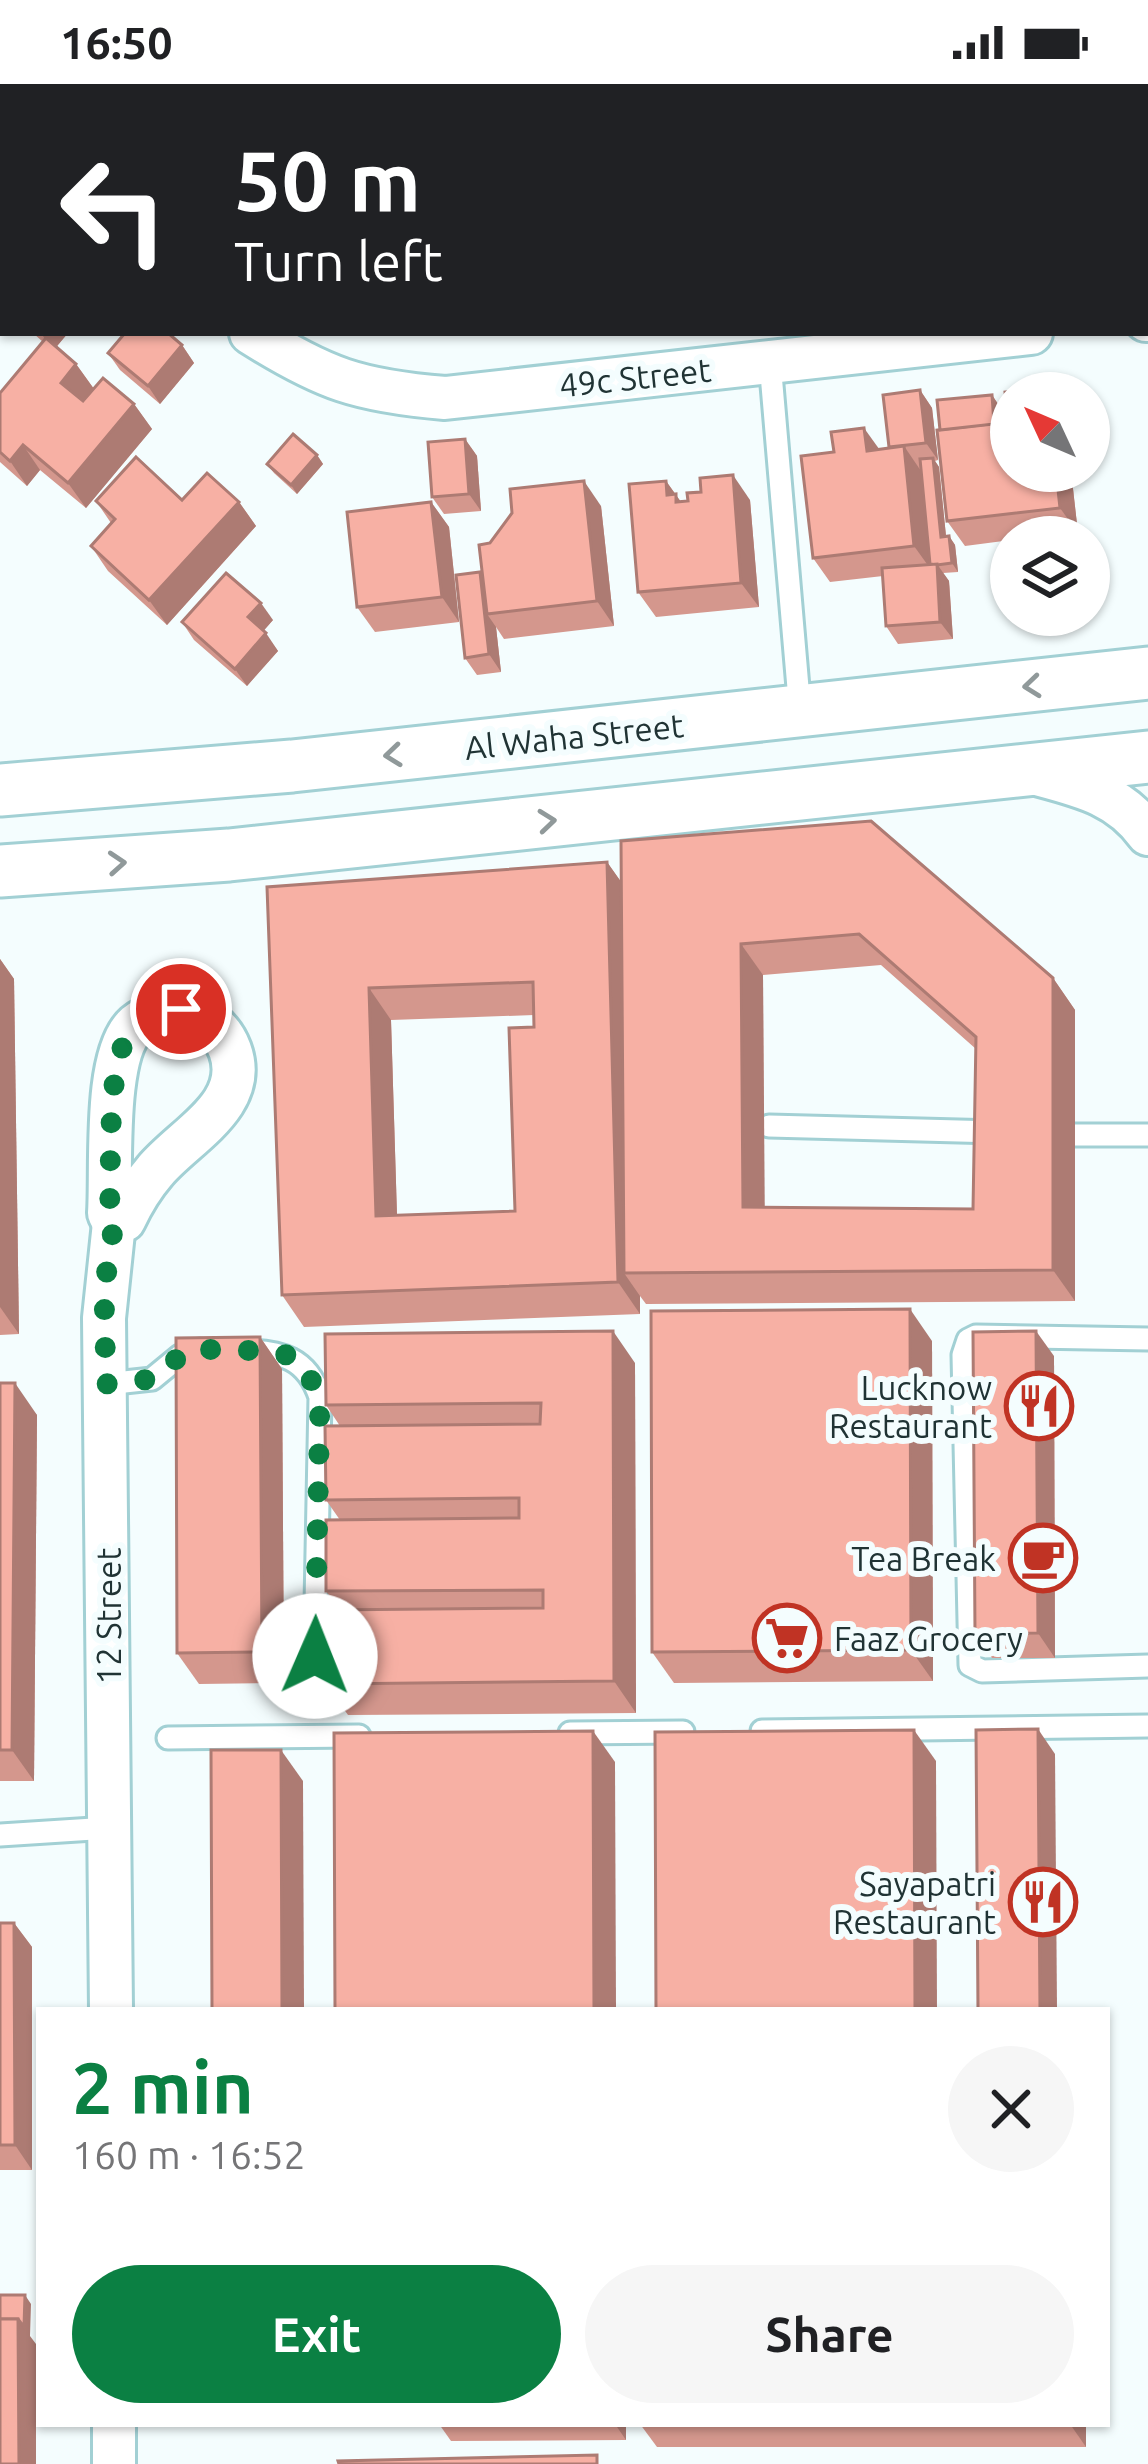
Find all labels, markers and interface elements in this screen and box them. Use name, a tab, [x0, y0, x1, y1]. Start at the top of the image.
text: 16:50	[60, 17, 173, 68]
icon: left	[36, 132, 192, 288]
text: 50 m	[234, 133, 421, 227]
text: Turn left	[234, 231, 443, 291]
street label: 49c Street	[557, 351, 713, 403]
north arrow	[990, 372, 1110, 492]
map controls	[990, 372, 1110, 636]
button: layers	[990, 516, 1110, 636]
one-way arrow	[1022, 673, 1042, 699]
street label: Al Waha Street	[463, 706, 685, 766]
one-way arrow	[384, 742, 403, 767]
one-way arrow	[537, 808, 556, 834]
one-way arrow	[108, 851, 127, 877]
pin	[130, 958, 232, 1060]
icon: arrive	[148, 976, 214, 1042]
place label: Lucknow Restaurant	[829, 1369, 992, 1444]
restaurant icon: Lucknow Restaurant	[1004, 1371, 1074, 1441]
cafe icon: Tea Break	[1008, 1523, 1078, 1593]
place label: Tea Break	[851, 1540, 996, 1577]
street label: 12 Street	[90, 1548, 127, 1684]
position arrow	[252, 1593, 378, 1719]
supermarket icon: Faaz Grocery	[752, 1603, 822, 1673]
place label: Faaz Grocery	[834, 1620, 1023, 1657]
place label: Sayapatri Restaurant	[833, 1865, 996, 1940]
restaurant icon: Sayapatri Restaurant	[1008, 1867, 1078, 1937]
button: close	[948, 2046, 1074, 2172]
text: 2 min	[72, 2047, 254, 2128]
text: 160 m · 16:52	[72, 2133, 306, 2176]
button: Exit	[72, 2265, 561, 2403]
button: Share	[585, 2265, 1074, 2403]

